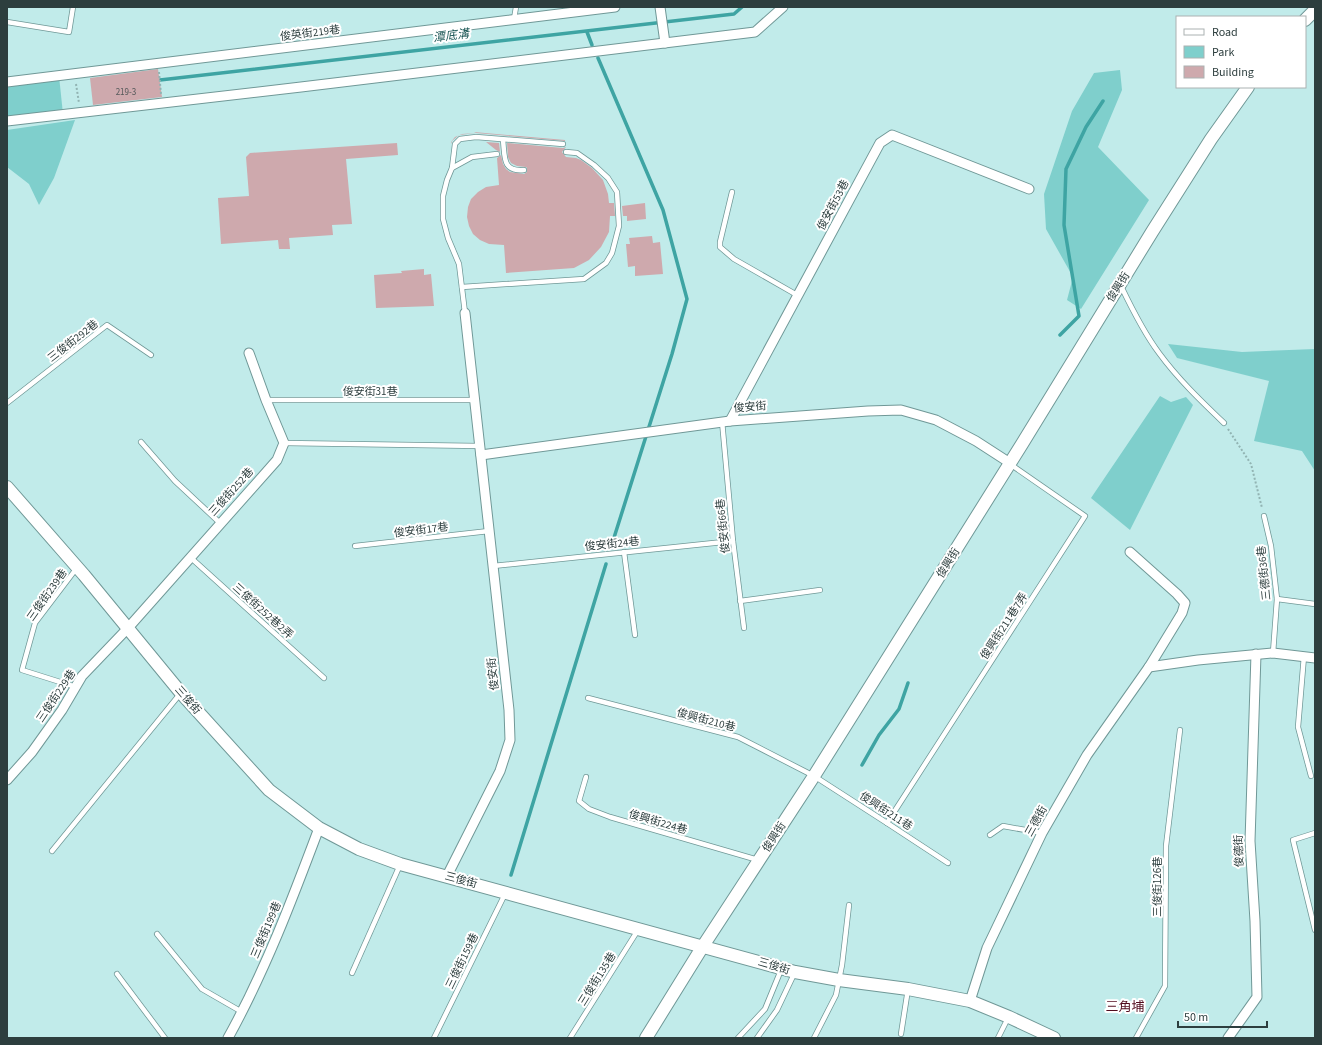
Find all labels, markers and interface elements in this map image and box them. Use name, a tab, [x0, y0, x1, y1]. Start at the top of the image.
legend	[1176, 16, 1306, 88]
street label: 俊英街219巷	[279, 22, 341, 44]
text: Road	[1212, 24, 1238, 41]
water label: 潭底溝	[432, 25, 472, 47]
text: Park	[1212, 44, 1234, 61]
text: Building	[1212, 64, 1254, 81]
house number: 219-3	[116, 86, 137, 99]
street label: 俊安街53巷	[813, 177, 853, 233]
street label: 俊興街	[1103, 269, 1133, 305]
street label: 三俊街292巷	[45, 316, 101, 366]
street label: 俊安街31巷	[343, 384, 397, 399]
street label: 俊安街	[733, 398, 767, 416]
street label: 三俊街252巷	[205, 465, 257, 519]
street label: 俊安街66巷	[713, 498, 733, 554]
street label: 俊安街17巷	[393, 519, 449, 541]
street label: 俊安街24巷	[584, 534, 640, 554]
street label: 俊興街	[933, 545, 963, 581]
street label: 三德街36巷	[1254, 545, 1274, 601]
street label: 三俊街239巷	[24, 566, 70, 624]
street label: 三俊街252巷2弄	[229, 580, 297, 642]
street label: 俊興街211巷7弄	[977, 590, 1031, 662]
street label: 俊安街	[484, 657, 502, 691]
street label: 三俊街229巷	[33, 667, 79, 725]
street label: 三俊街	[172, 683, 204, 717]
street label: 俊興街210巷	[675, 705, 737, 735]
street label: 俊興街211巷	[857, 788, 915, 834]
street label: 三德街	[1021, 803, 1051, 839]
street label: 俊興街224巷	[627, 806, 689, 838]
street label: 俊興街	[759, 819, 789, 855]
street label: 俊德街	[1231, 834, 1247, 868]
street label: 三俊街126巷	[1150, 857, 1165, 917]
street label: 三俊街	[443, 868, 479, 892]
street label: 三俊街199巷	[247, 899, 285, 961]
street label: 三俊街159巷	[442, 931, 482, 991]
street label: 三俊街135巷	[575, 949, 619, 1009]
street label: 三俊街	[756, 954, 792, 978]
district label: 三角埔	[1105, 998, 1145, 1016]
scale bar	[1178, 1003, 1267, 1029]
text: 50 m	[1184, 1009, 1208, 1026]

